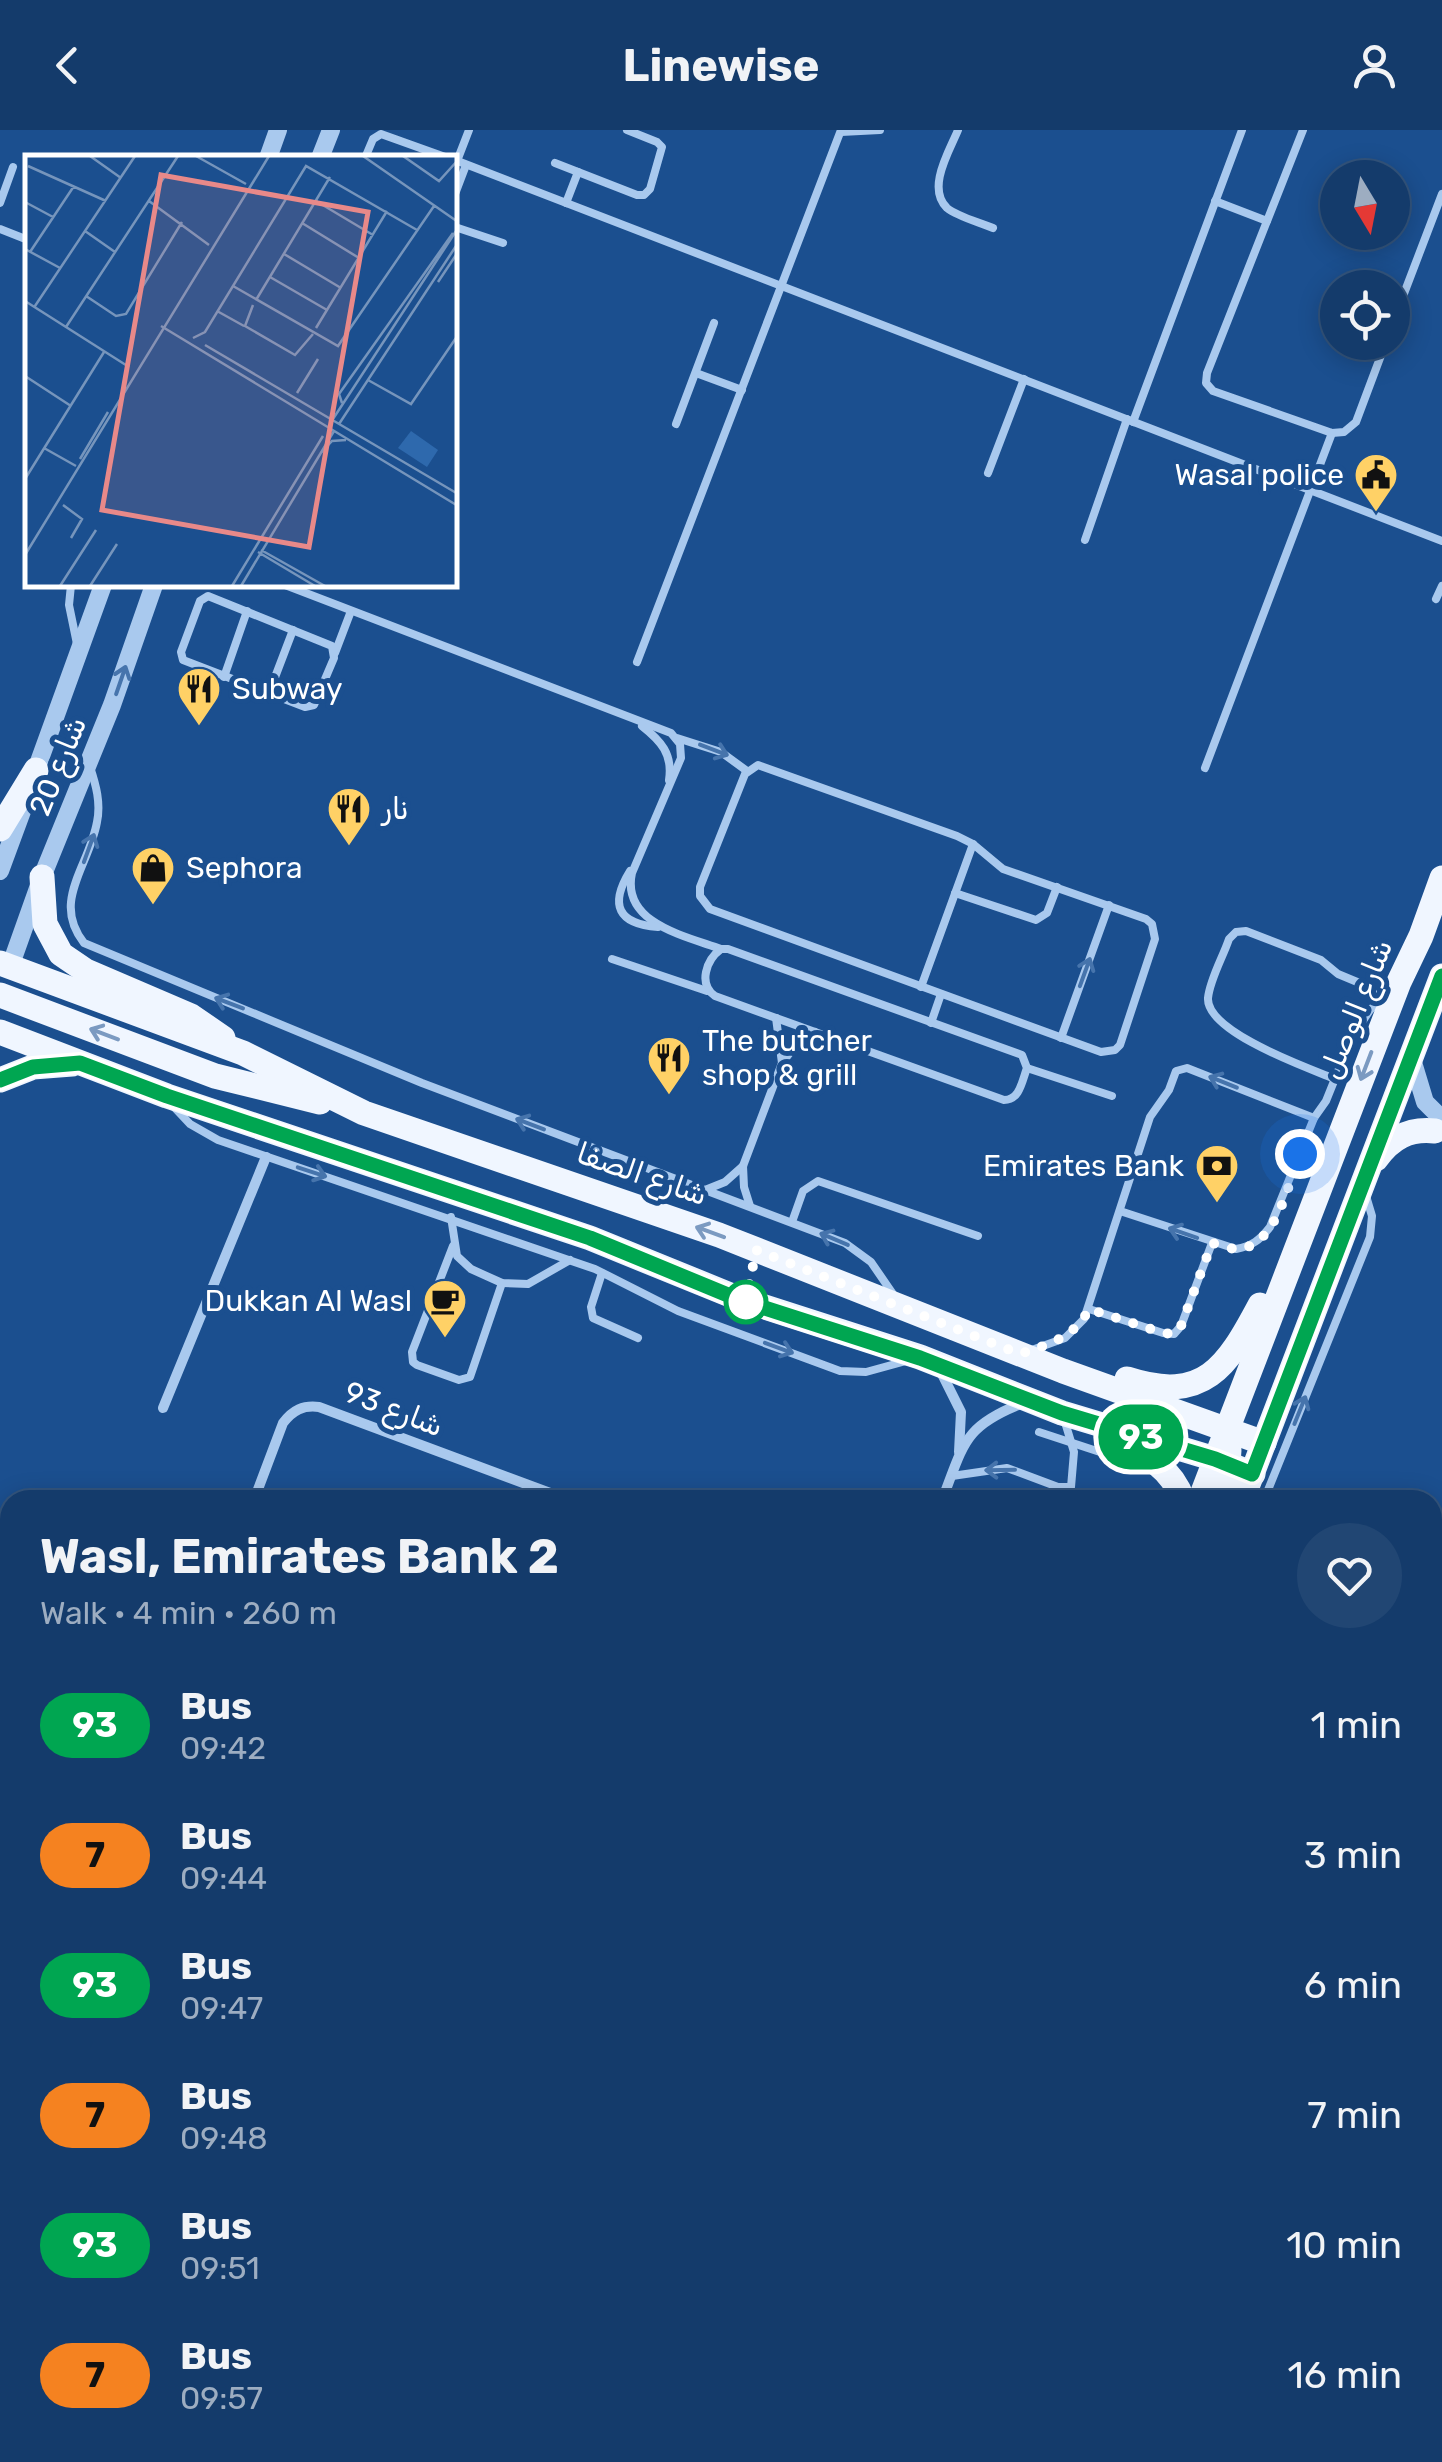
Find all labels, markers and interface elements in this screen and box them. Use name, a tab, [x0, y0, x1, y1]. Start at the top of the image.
icon: back	[40, 38, 95, 93]
icon: person	[1347, 38, 1402, 93]
text: Linewise	[623, 39, 819, 92]
inset map	[25, 155, 458, 588]
north arrow	[1320, 160, 1410, 250]
map controls	[1320, 160, 1410, 360]
button: locate	[1320, 270, 1410, 360]
public building icon: Wasal police	[1353, 452, 1399, 513]
place label: Wasal police	[1175, 457, 1344, 493]
one-way arrow	[113, 665, 131, 696]
restaurant icon: Subway	[176, 666, 222, 727]
place label: Subway	[232, 671, 343, 707]
street label: شارع 20	[22, 711, 96, 822]
one-way arrow	[699, 742, 729, 760]
restaurant icon: نار	[326, 786, 372, 847]
place label: نار	[380, 791, 409, 827]
one-way arrow	[81, 833, 99, 864]
shop icon: Sephora	[130, 845, 176, 906]
place label: Sephora	[186, 850, 303, 886]
street label: شارع الوصل	[1312, 934, 1402, 1085]
one-way arrow	[1077, 957, 1095, 988]
one-way arrow	[214, 992, 244, 1010]
place label: The butcher shop & grill	[702, 1023, 872, 1093]
one-way arrow	[89, 1024, 120, 1042]
restaurant icon: The butcher shop & grill	[646, 1035, 692, 1096]
one-way arrow	[1356, 1050, 1374, 1080]
one-way arrow	[1209, 1072, 1239, 1090]
one-way arrow	[515, 1114, 546, 1132]
your location	[1275, 1129, 1325, 1179]
street label: شارع الصفا	[571, 1135, 712, 1215]
bank icon: Emirates Bank	[1194, 1143, 1240, 1204]
place label: Emirates Bank	[983, 1148, 1185, 1184]
one-way arrow	[295, 1164, 327, 1182]
one-way arrow	[695, 1222, 726, 1240]
one-way arrow	[1168, 1223, 1200, 1241]
one-way arrow	[819, 1229, 850, 1247]
cafe icon: Dukkan Al Wasl	[422, 1278, 468, 1339]
unlabelled marker	[725, 1281, 767, 1323]
place label: Dukkan Al Wasl	[205, 1283, 412, 1319]
one-way arrow	[762, 1340, 793, 1358]
street label: شارع 93	[339, 1374, 449, 1446]
one-way arrow	[1293, 1395, 1311, 1425]
line badge: 93	[1096, 1404, 1186, 1470]
text: 93	[1118, 1416, 1164, 1458]
one-way arrow	[984, 1461, 1017, 1480]
button: heart	[1297, 1523, 1402, 1628]
text: Wasl, Emirates Bank 2	[40, 1528, 559, 1585]
text: Walk · 4 min · 260 m	[40, 1594, 337, 1632]
text: Bus	[180, 1683, 252, 1729]
text: 1 min	[1310, 1702, 1402, 1748]
text: 93	[72, 1704, 118, 1746]
text: 09:42	[180, 1729, 266, 1767]
text: Bus	[180, 1813, 252, 1859]
text: 3 min	[1304, 1832, 1402, 1878]
text: 7	[85, 1834, 105, 1876]
text: 09:44	[180, 1859, 267, 1897]
text: Bus	[180, 1943, 252, 1989]
text: 6 min	[1304, 1962, 1402, 2008]
text: 93	[72, 1964, 118, 2006]
text: 09:47	[180, 1989, 263, 2027]
text: Bus	[180, 2073, 252, 2119]
text: 7 min	[1307, 2092, 1402, 2138]
text: 7	[85, 2094, 105, 2136]
text: 09:48	[180, 2119, 268, 2157]
text: Bus	[180, 2203, 252, 2249]
text: 10 min	[1286, 2222, 1402, 2268]
text: 93	[72, 2224, 118, 2266]
text: 09:51	[180, 2249, 260, 2287]
text: Bus	[180, 2333, 252, 2379]
text: 16 min	[1288, 2352, 1402, 2398]
text: 7	[85, 2354, 105, 2396]
text: 09:57	[180, 2379, 263, 2417]

